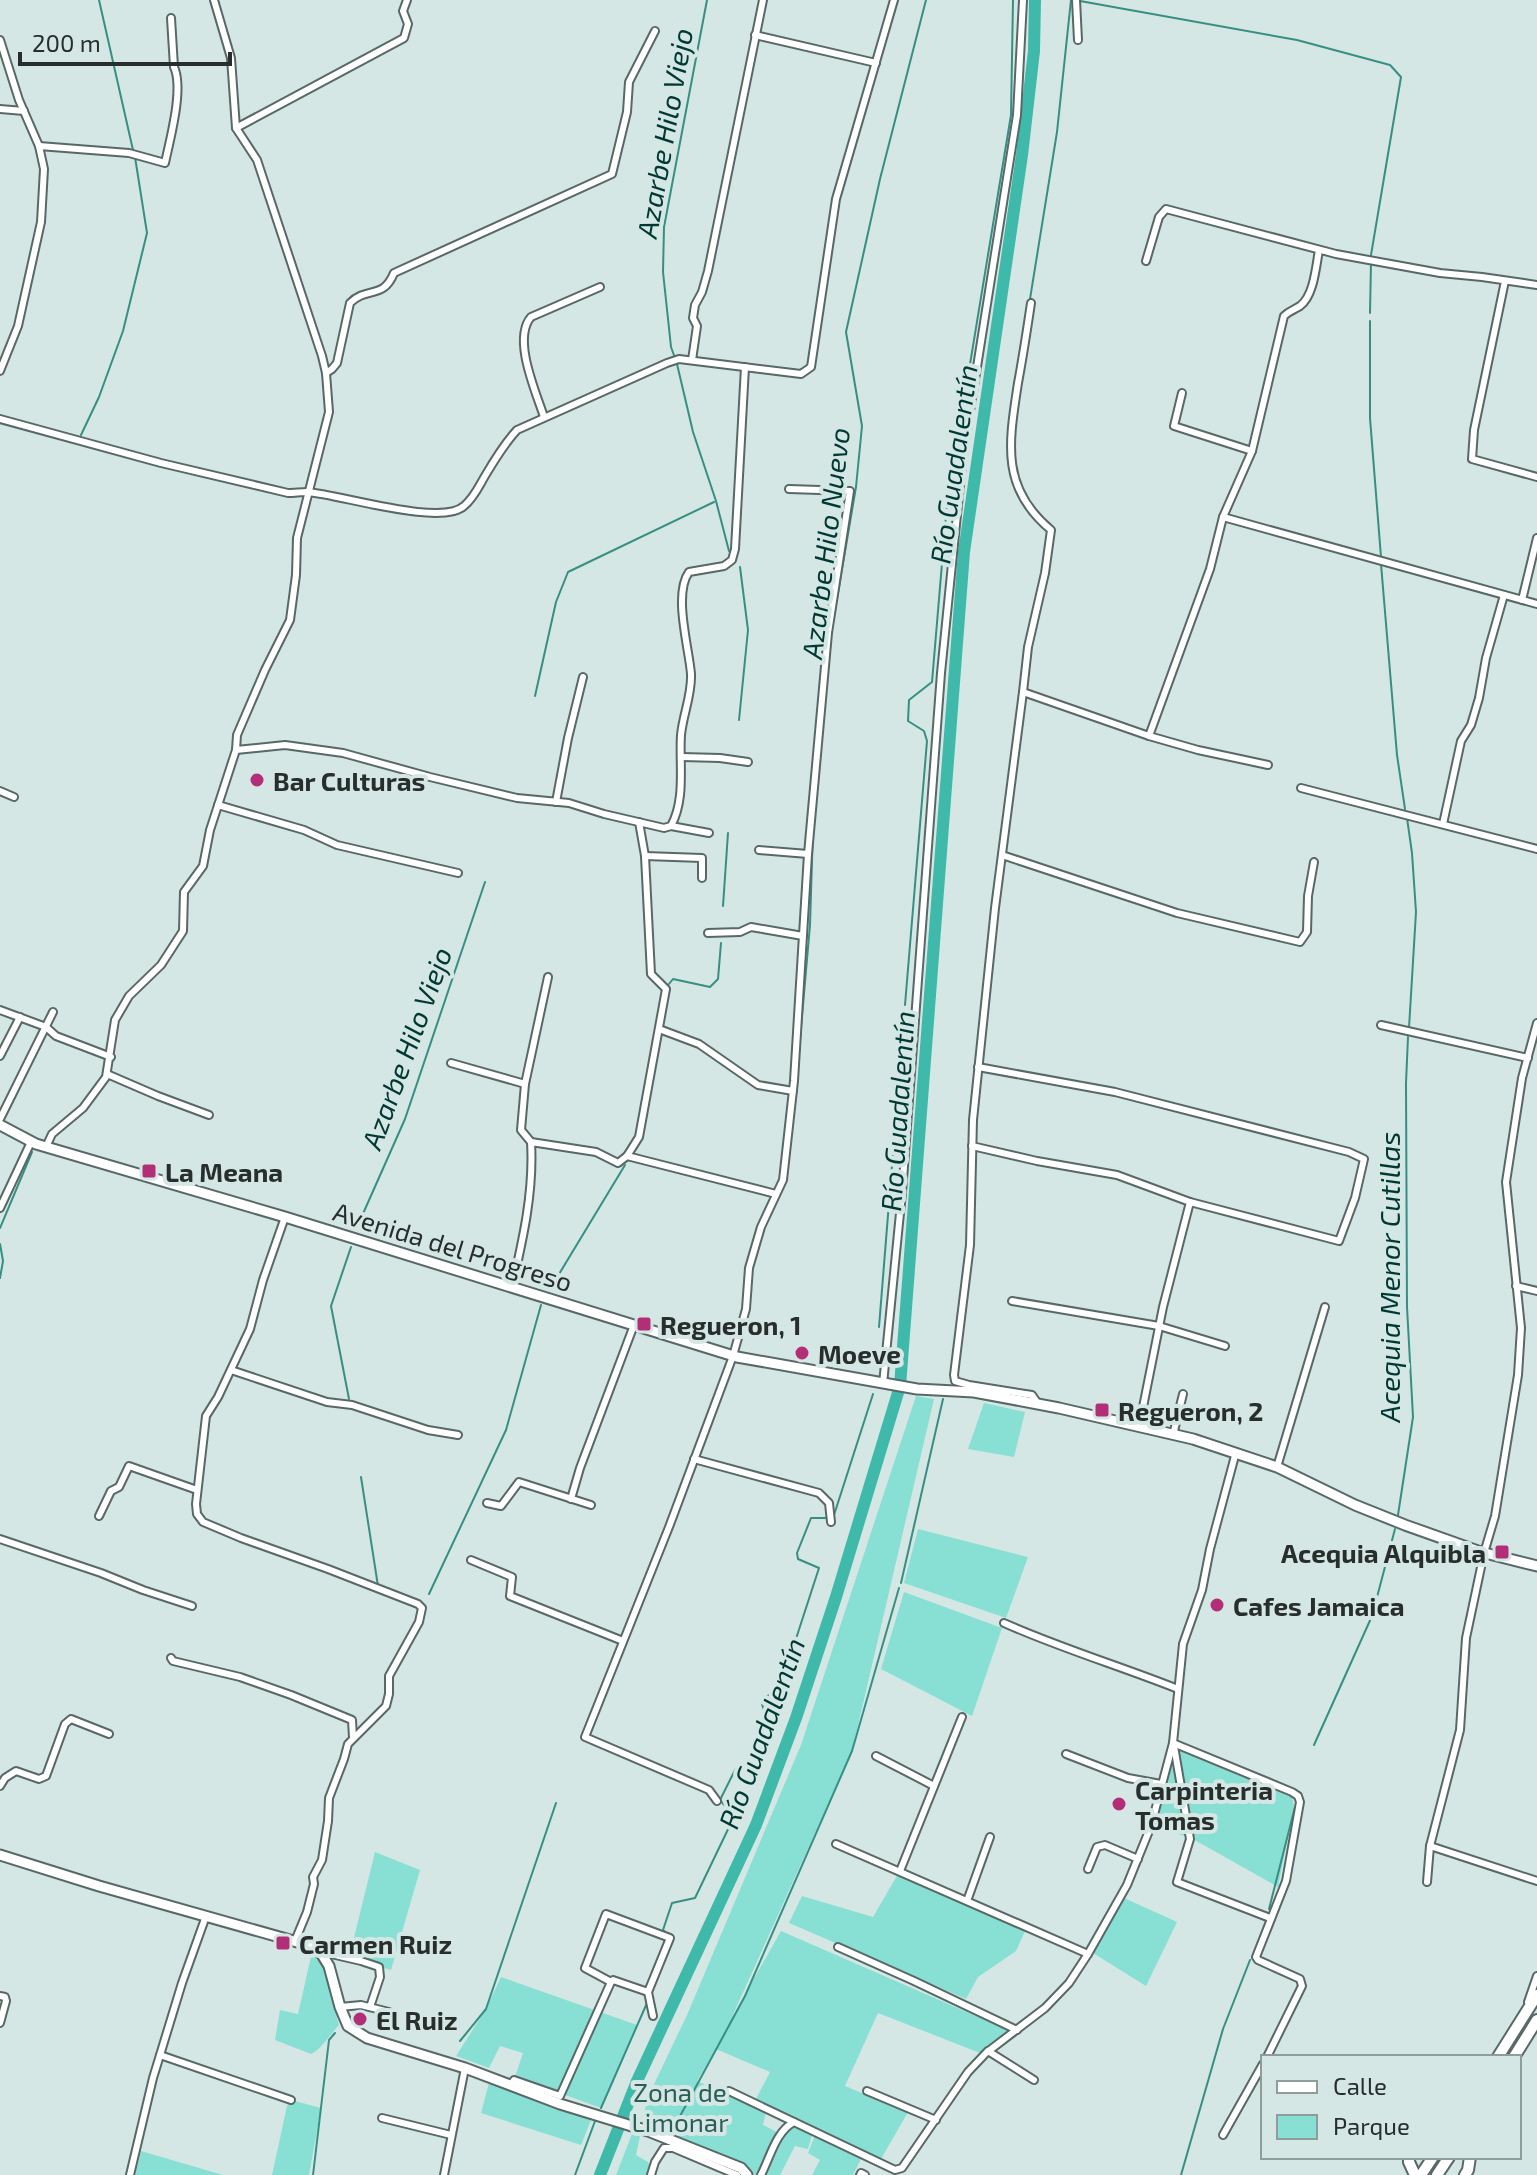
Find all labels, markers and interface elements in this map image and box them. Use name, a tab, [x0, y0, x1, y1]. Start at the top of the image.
scale bar	[20, 16, 230, 66]
water label: Azarbe Hilo Viejo	[629, 25, 699, 242]
text: 200 m	[32, 28, 101, 57]
water label: Río Guadalentín	[922, 362, 984, 566]
water label: Azarbe Hilo Nuevo	[794, 425, 856, 662]
place label: Bar Culturas	[273, 765, 425, 796]
marker: Bar Culturas	[248, 771, 266, 789]
water label: Azarbe Hilo Viejo	[353, 942, 458, 1155]
water label: Río Guadalentín	[873, 1010, 921, 1212]
water label: Acequia Menor Cutillas	[1372, 1132, 1406, 1423]
place label: La Meana	[165, 1156, 283, 1187]
marker: La Meana	[140, 1162, 158, 1180]
street label: Avenida del Progreso	[330, 1195, 576, 1297]
place label: Regueron, 1	[660, 1309, 802, 1340]
marker: Regueron, 1	[635, 1315, 653, 1333]
place label: Moeve	[818, 1338, 901, 1369]
marker: Moeve	[793, 1344, 811, 1362]
place label: Regueron, 2	[1118, 1395, 1263, 1426]
marker: Regueron, 2	[1093, 1401, 1111, 1419]
place label: Acequia Alquibla	[1281, 1537, 1486, 1568]
marker: Acequia Alquibla	[1493, 1543, 1511, 1561]
place label: Cafes Jamaica	[1233, 1590, 1404, 1621]
marker: Cafes Jamaica	[1208, 1596, 1226, 1614]
water label: Río Guadalentín	[711, 1633, 811, 1833]
place label: Carpinteria Tomas	[1135, 1774, 1273, 1835]
marker: Carpinteria Tomas	[1110, 1795, 1128, 1813]
place label: Carmen Ruiz	[299, 1928, 452, 1959]
marker: Carmen Ruiz	[274, 1934, 292, 1952]
place label: El Ruiz	[376, 2004, 458, 2035]
marker: El Ruiz	[351, 2010, 369, 2028]
legend	[1261, 2055, 1521, 2159]
text: Calle	[1333, 2071, 1387, 2100]
park label: Zona de Limonar	[631, 2076, 729, 2137]
text: Parque	[1333, 2111, 1410, 2140]

